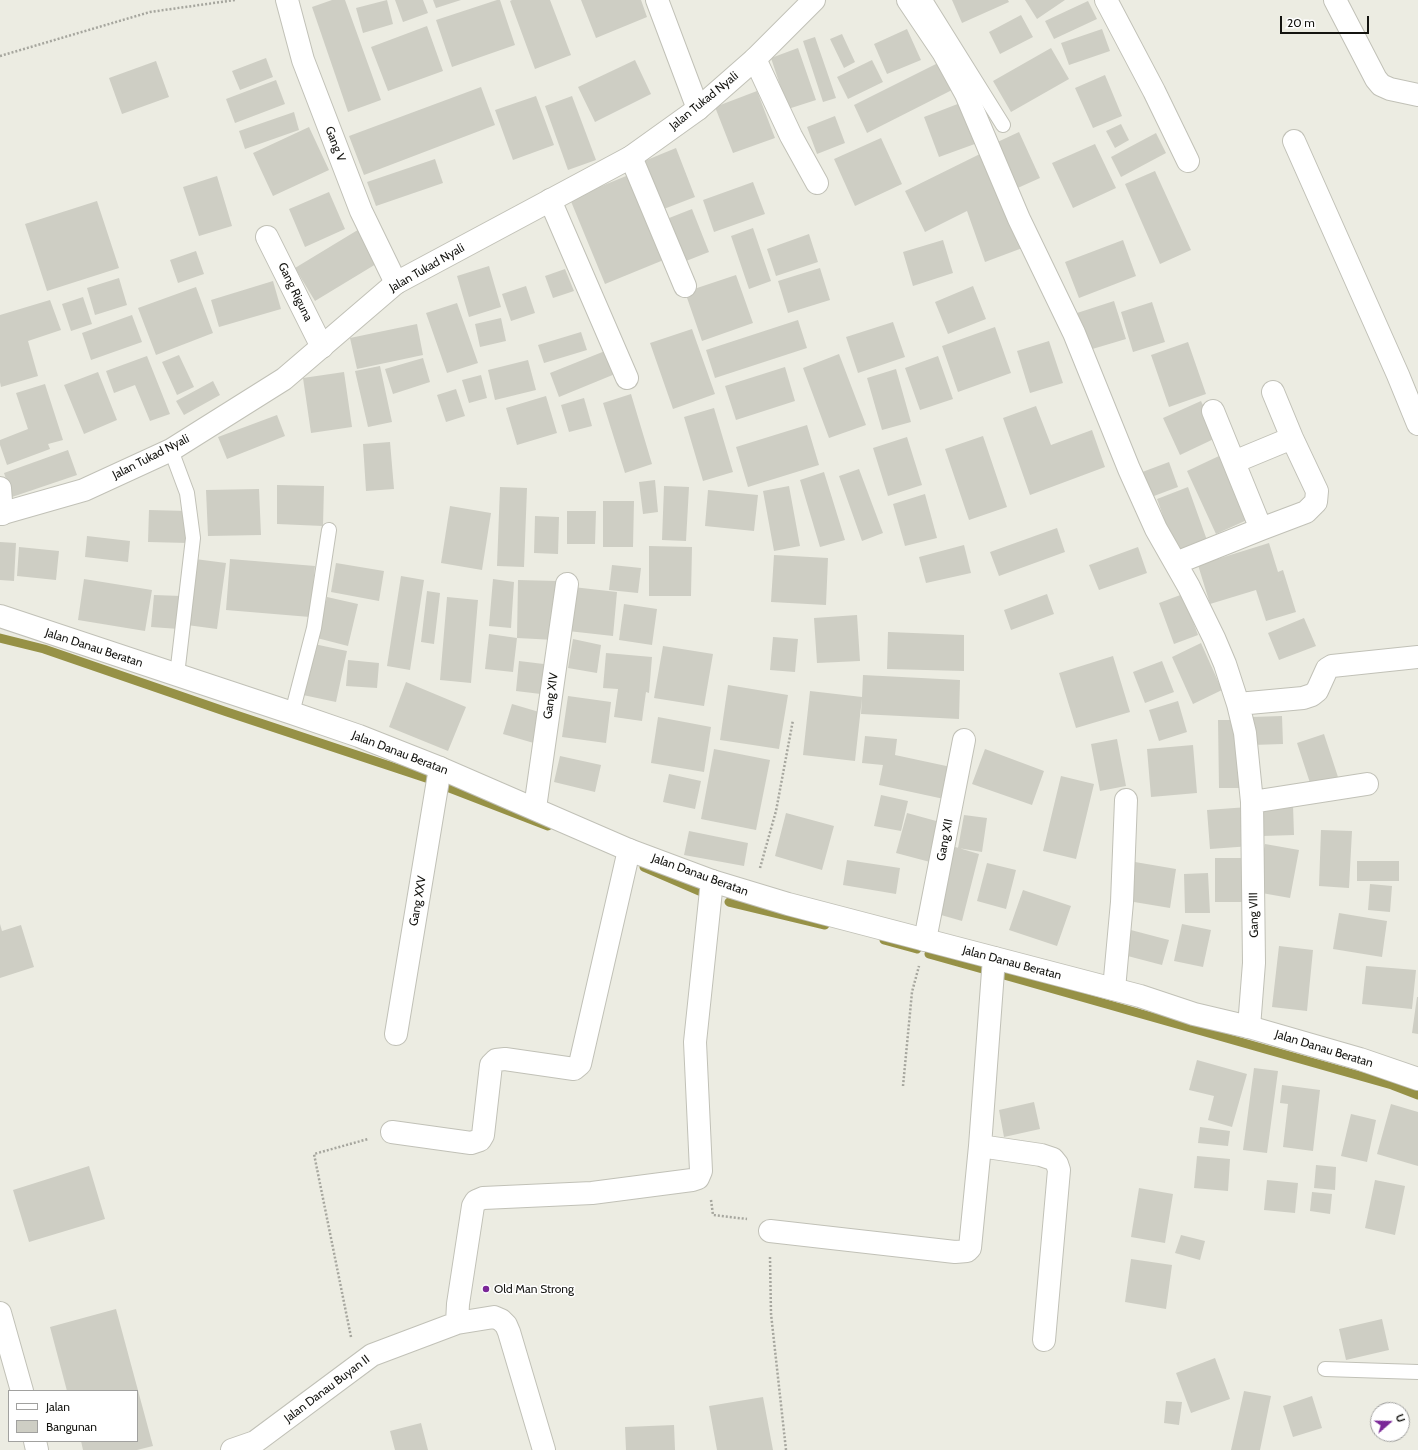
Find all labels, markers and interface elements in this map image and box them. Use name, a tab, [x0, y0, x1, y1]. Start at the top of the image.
scale bar	[1282, 8, 1371, 34]
text: 20 m	[1287, 15, 1315, 30]
street label: Jalan Tukad Nyali	[667, 69, 741, 133]
street label: Gang V	[322, 124, 348, 164]
street label: Jalan Tukad Nyali	[387, 241, 467, 295]
street label: Gang Riguna	[275, 260, 315, 324]
street label: Jalan Tukad Nyali	[110, 431, 192, 483]
street label: Jalan Danau Beratan	[43, 625, 145, 671]
street label: Gang XIV	[541, 672, 561, 720]
street label: Jalan Danau Beratan	[350, 728, 450, 778]
street label: Gang XII	[934, 818, 956, 862]
street label: Jalan Danau Beratan	[650, 851, 750, 899]
street label: Gang XXV	[407, 875, 429, 927]
street label: Gang VIII	[1246, 892, 1262, 938]
street label: Jalan Danau Beratan	[961, 943, 1063, 983]
street label: Jalan Danau Beratan	[1273, 1027, 1375, 1071]
place label: Old Man Strong	[494, 1282, 574, 1296]
marker: Old Man Strong	[481, 1284, 491, 1294]
street label: Jalan Danau Buyan II	[281, 1352, 373, 1426]
legend	[8, 1390, 138, 1442]
text: Jalan	[46, 1399, 70, 1414]
north arrow	[1370, 1402, 1410, 1442]
text: U	[1392, 1412, 1408, 1424]
text: Bangunan	[46, 1419, 97, 1434]

